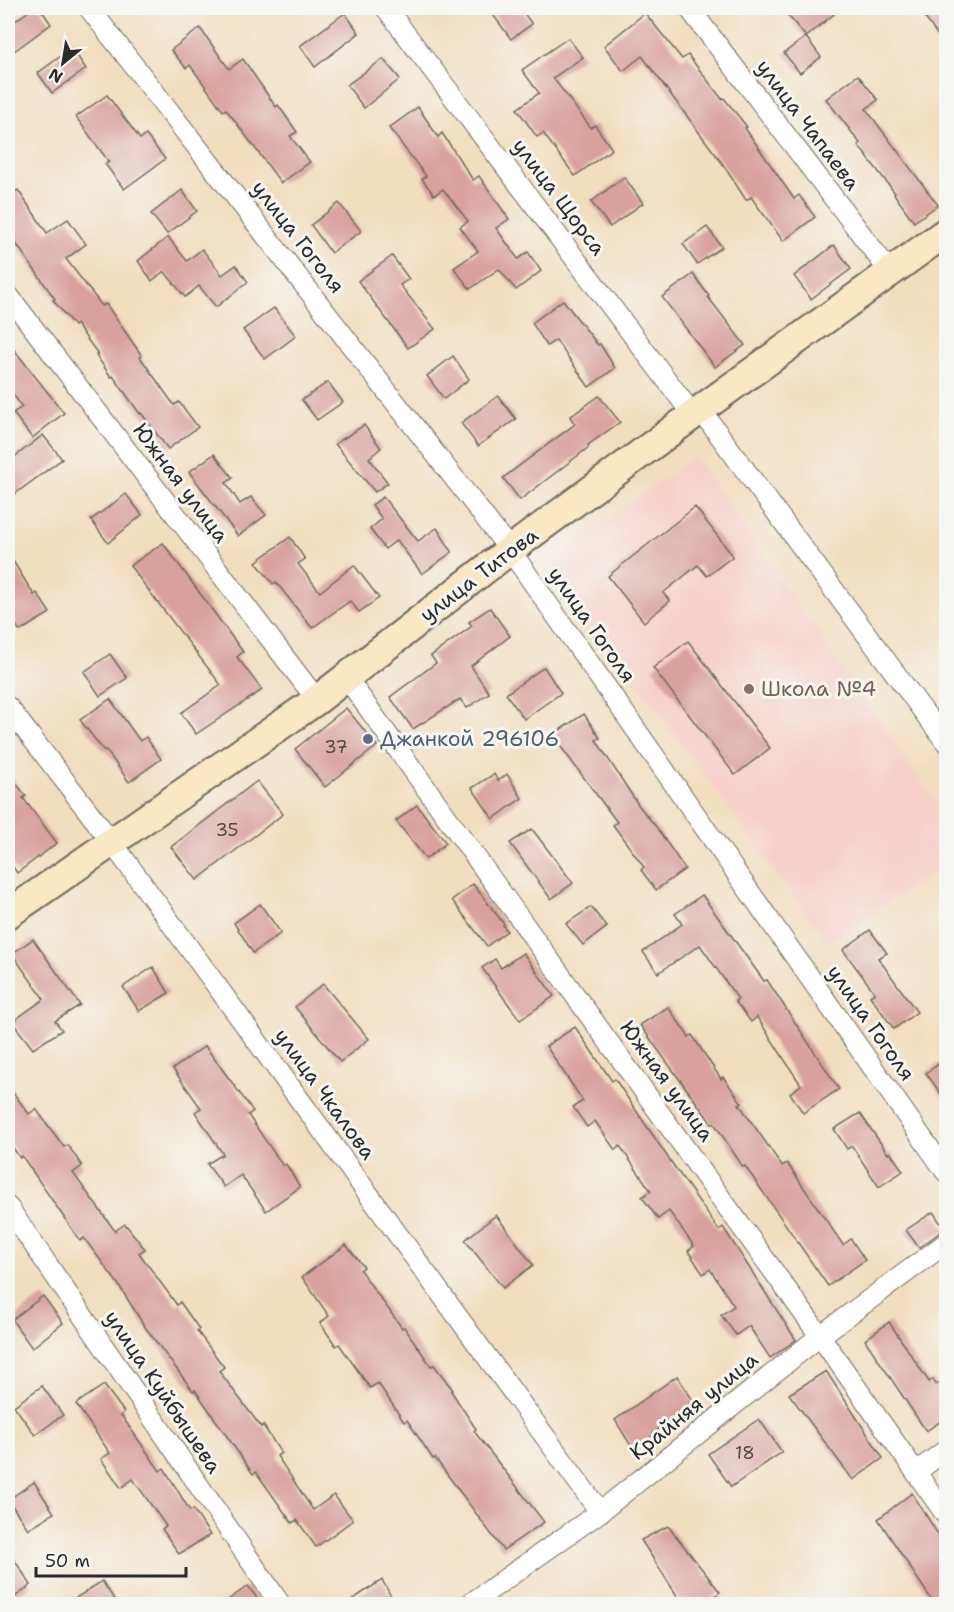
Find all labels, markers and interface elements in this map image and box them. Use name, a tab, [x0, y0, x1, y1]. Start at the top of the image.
north arrow	[33, 33, 93, 93]
street label: улица Чапаева	[750, 54, 866, 196]
text: N	[45, 63, 66, 88]
street label: улица Щорса	[506, 133, 612, 261]
street label: улица Гоголя	[245, 175, 351, 299]
street label: Южная улица	[127, 417, 235, 549]
street label: улица Титова	[414, 521, 544, 629]
street label: улица Гоголя	[542, 561, 642, 689]
place label: Школа №4	[761, 675, 876, 703]
marker: Школа №4	[742, 682, 756, 696]
place label: Джанкой 296106	[380, 725, 559, 753]
marker: Джанкой 296106	[361, 732, 375, 746]
house number: 37	[324, 735, 348, 759]
house number: 35	[215, 818, 239, 842]
street label: улица Гоголя	[821, 959, 921, 1087]
street label: Южная улица	[614, 1015, 720, 1147]
street label: улица Чкалова	[268, 1023, 382, 1165]
street label: улица Куйбышева	[98, 1305, 228, 1479]
street label: Крайняя улица	[624, 1346, 764, 1466]
house number: 18	[735, 1441, 755, 1465]
scale bar	[36, 1540, 186, 1578]
text: 50 m	[45, 1549, 90, 1573]

